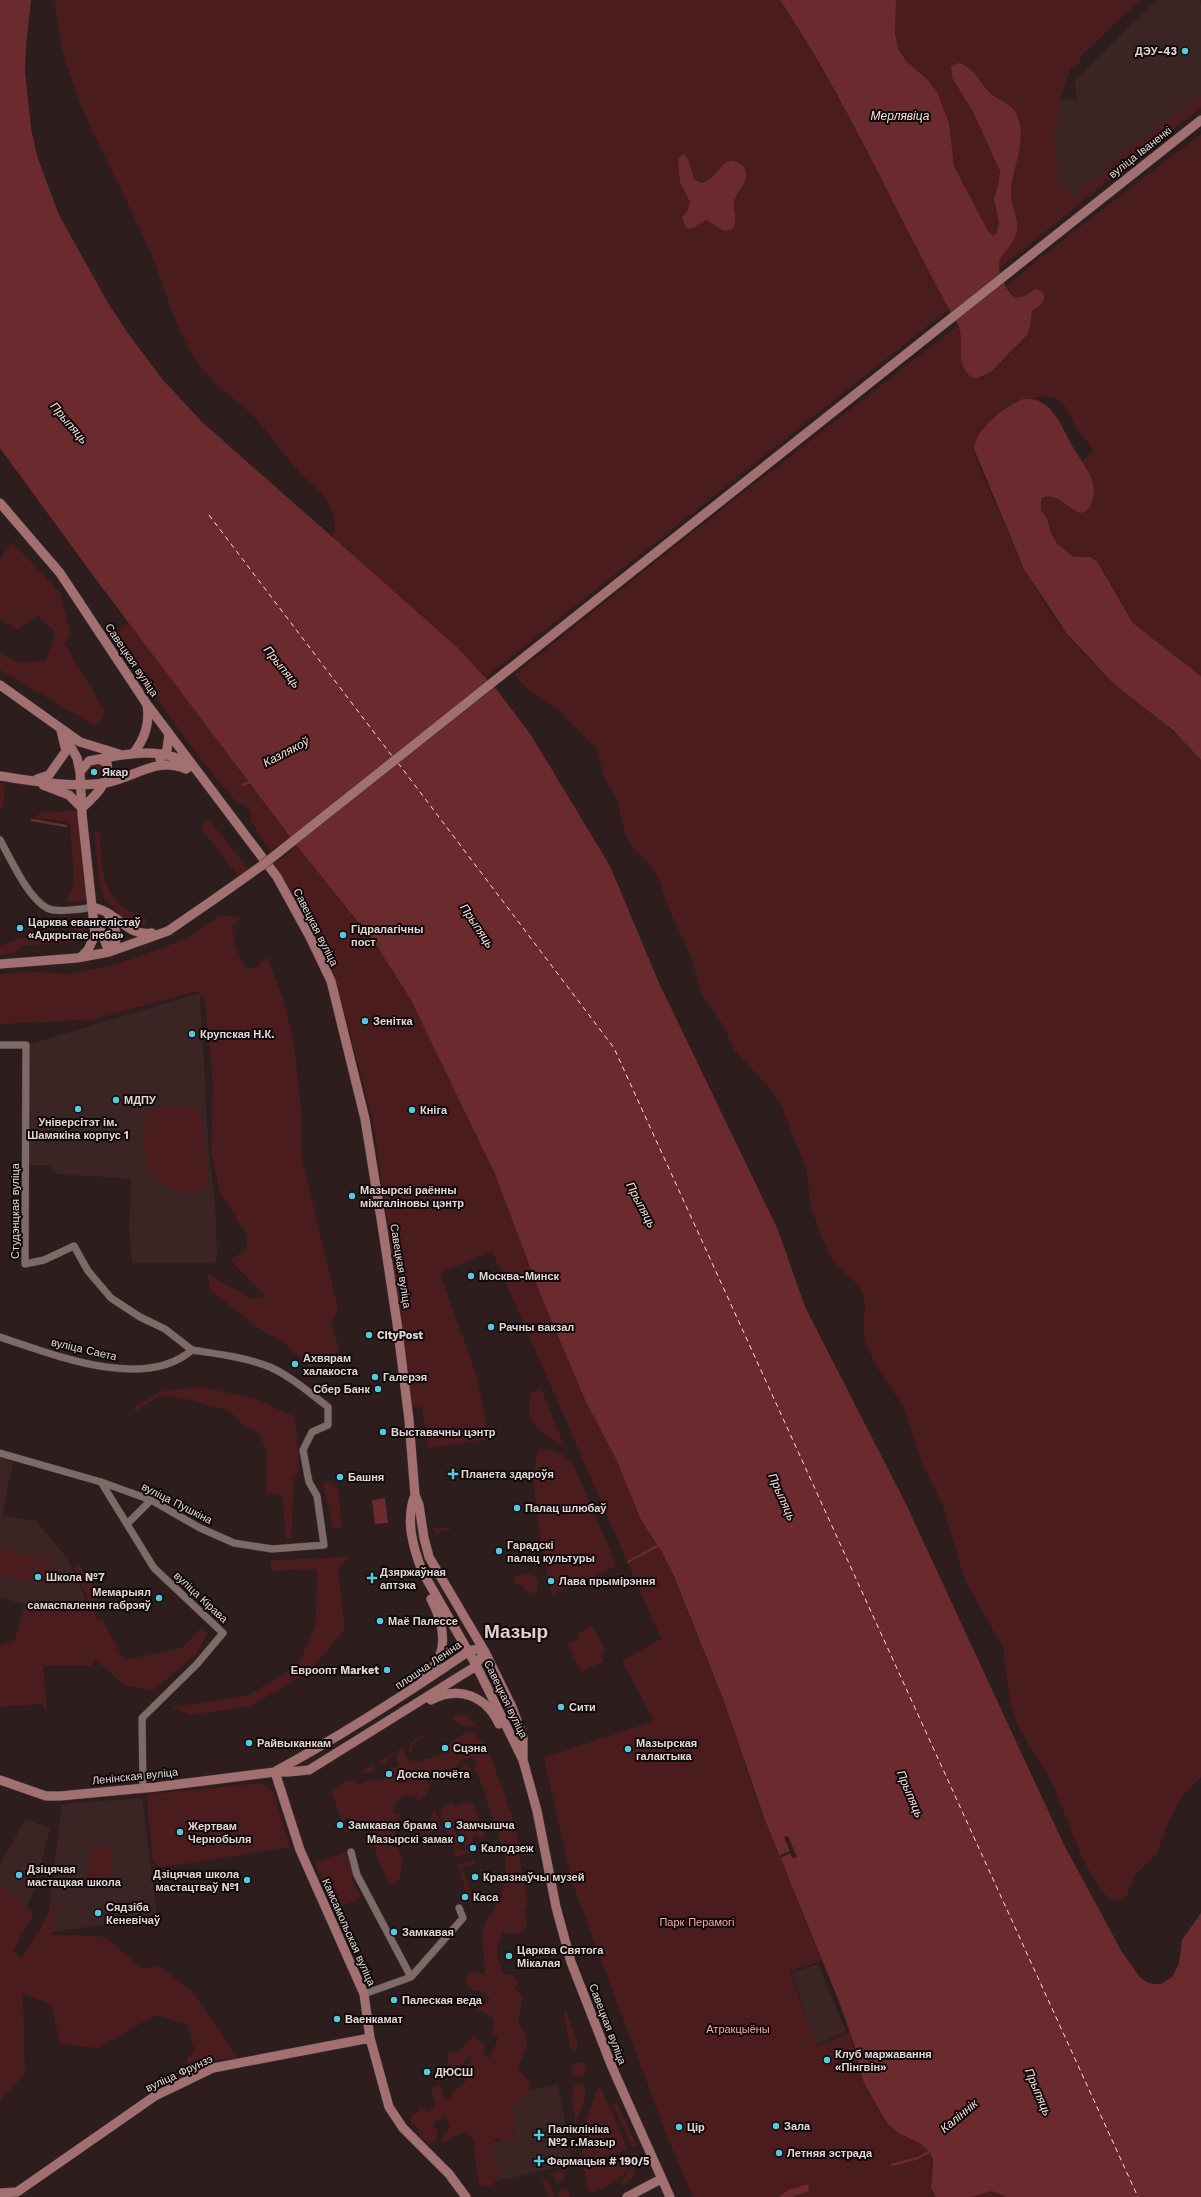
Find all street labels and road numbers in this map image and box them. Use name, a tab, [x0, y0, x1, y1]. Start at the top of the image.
street label: вуліца Іваненкі	[1106, 124, 1174, 181]
street label: Савецкая вуліца	[102, 621, 161, 700]
street label: Савецкая вуліца	[290, 886, 341, 969]
street label: Студэнцкая вуліца	[9, 1162, 22, 1259]
street label: Савецкая вуліца	[387, 1223, 414, 1310]
street label: вуліца Саета	[50, 1336, 119, 1364]
street label: вуліца Пушкіна	[139, 1480, 215, 1527]
street label: вуліца Кірава	[171, 1569, 231, 1626]
street label: плошча Леніна	[393, 1638, 465, 1692]
street label: Савецкая вуліца	[481, 1658, 530, 1741]
street label: Ленінская вуліца	[91, 1765, 180, 1787]
street label: Камсамольская вуліца	[319, 1877, 378, 1989]
street label: Савецкая вуліца	[586, 1982, 629, 2067]
street label: вуліца Фрунзэ	[144, 2052, 215, 2095]

